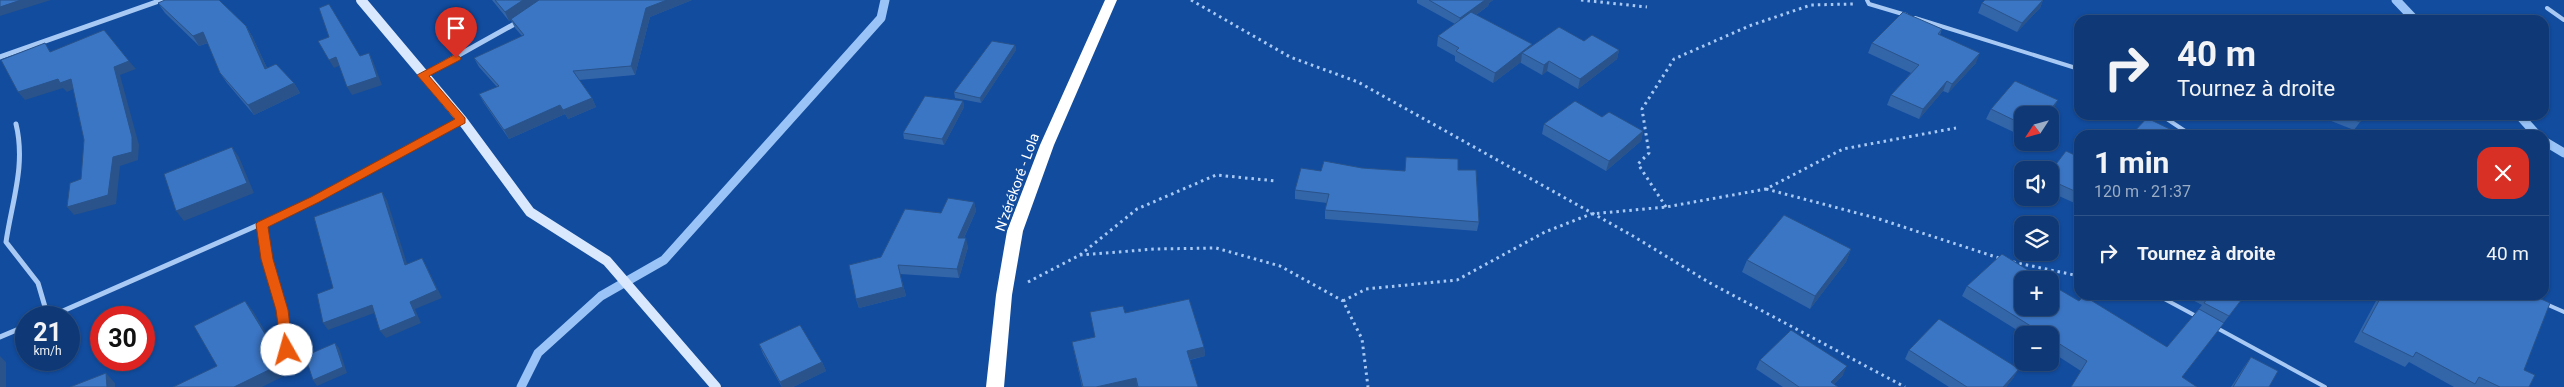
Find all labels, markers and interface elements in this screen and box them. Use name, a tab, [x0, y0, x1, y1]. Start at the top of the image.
pin	[435, 7, 477, 58]
icon: arrive	[442, 14, 470, 42]
text: 40 m	[2177, 34, 2256, 75]
icon: right	[2094, 35, 2159, 100]
text: Tournez à droite	[2177, 76, 2335, 101]
north arrow	[2014, 106, 2059, 151]
map controls	[2014, 106, 2059, 371]
street label: N'zérékoré - Lola	[992, 131, 1042, 233]
text: 1 min	[2094, 145, 2169, 180]
button: close	[2477, 147, 2529, 199]
button: sound	[2014, 161, 2059, 206]
text: 120 m · 21:37	[2094, 182, 2191, 201]
button: layers	[2014, 216, 2059, 261]
icon: right	[2094, 239, 2122, 267]
text: Tournez à droite	[2137, 242, 2276, 265]
text: 40 m	[2486, 242, 2529, 265]
button: +	[2014, 271, 2059, 316]
speed limit sign: 30	[90, 306, 155, 371]
text: 21	[33, 318, 62, 347]
position arrow	[260, 323, 312, 375]
button: −	[2014, 326, 2059, 371]
text: km/h	[33, 344, 62, 358]

